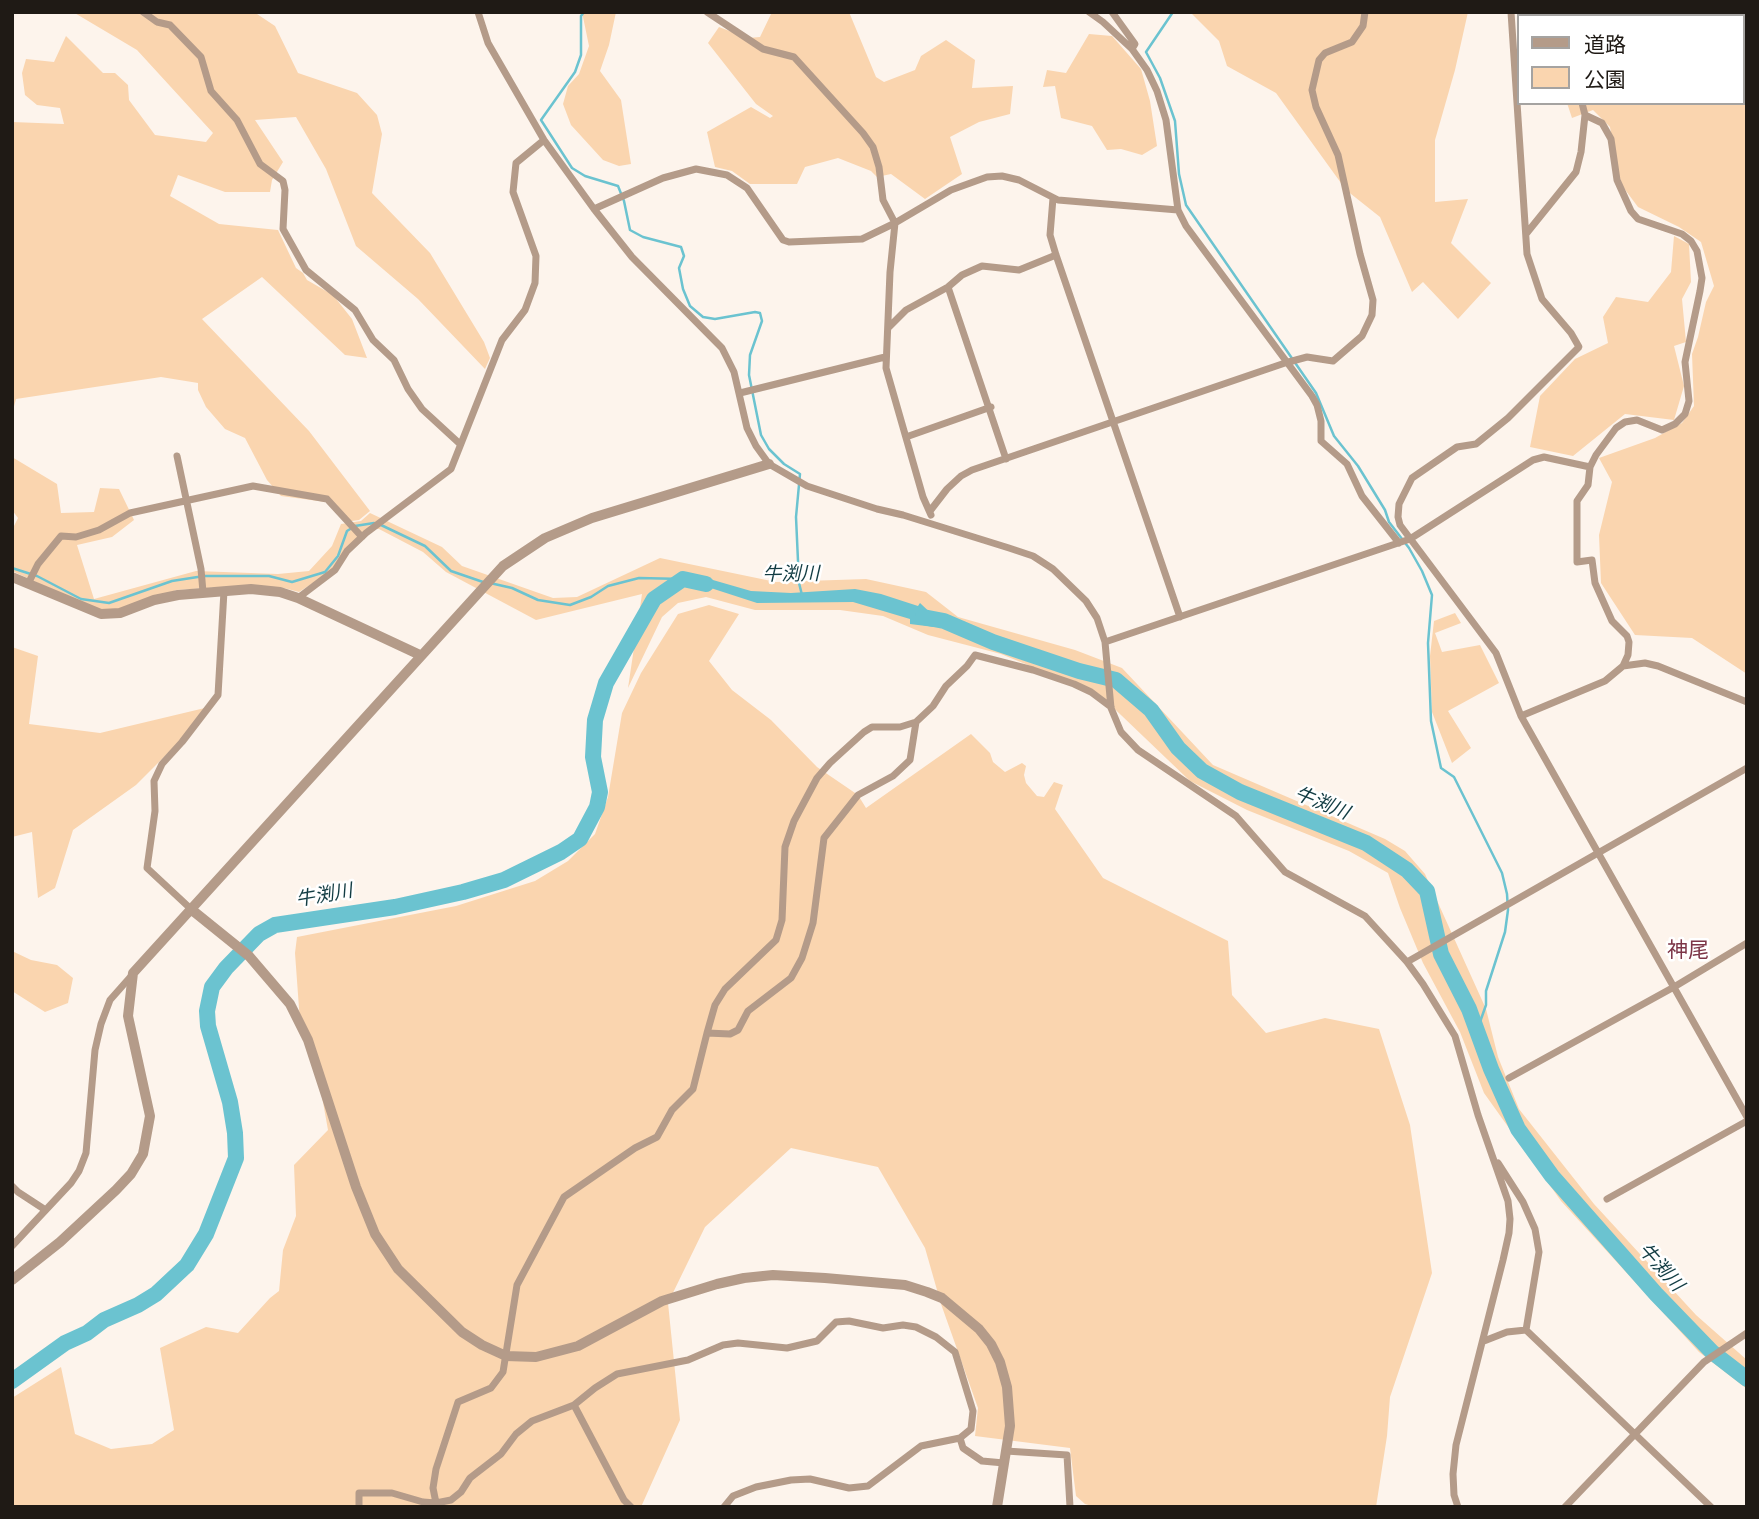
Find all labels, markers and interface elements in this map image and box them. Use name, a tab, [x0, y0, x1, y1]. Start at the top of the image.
legend	[1518, 14, 1745, 105]
text: 道路	[1584, 31, 1626, 56]
text: 公園	[1584, 66, 1626, 91]
water label: 牛渕川	[762, 562, 820, 586]
water label: 牛渕川	[1291, 782, 1353, 824]
water label: 牛渕川	[294, 879, 354, 911]
district label: 神尾	[1667, 937, 1709, 963]
water label: 牛渕川	[1633, 1238, 1689, 1296]

